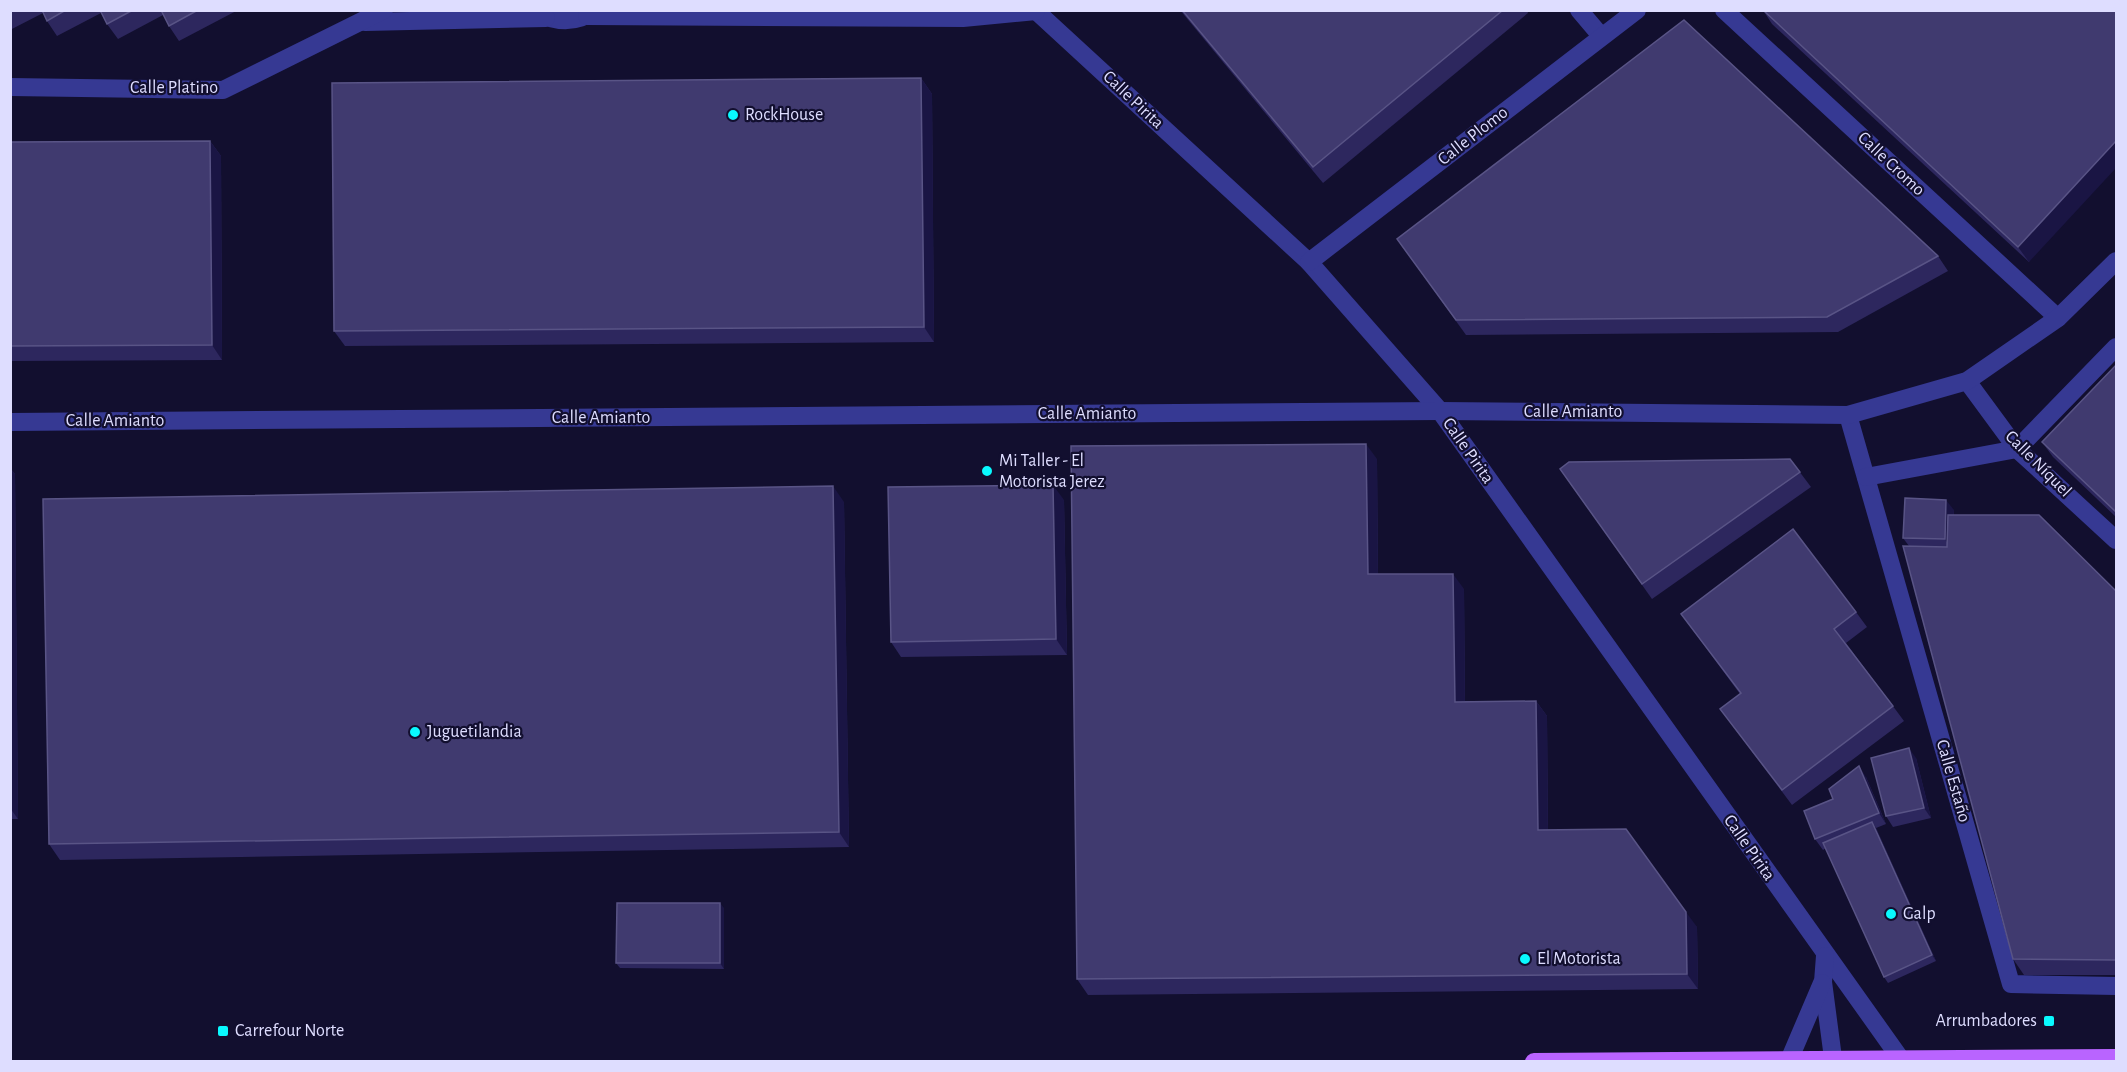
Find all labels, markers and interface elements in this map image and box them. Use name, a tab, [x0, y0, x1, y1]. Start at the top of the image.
street label: Calle Pirita	[1099, 68, 1167, 132]
street label: Calle Platino	[130, 79, 218, 97]
street label: Calle Plomo	[1435, 103, 1512, 169]
place label: RockHouse	[745, 106, 823, 124]
marker: RockHouse	[726, 108, 740, 122]
street label: Calle Cromo	[1854, 129, 1928, 200]
street label: Calle Amianto	[1524, 403, 1622, 421]
street label: Calle Amianto	[1038, 405, 1136, 423]
street label: Calle Amianto	[552, 409, 650, 427]
street label: Calle Amianto	[66, 412, 164, 430]
street label: Calle Pirita	[1439, 415, 1497, 487]
street label: Calle Níquel	[2001, 427, 2075, 501]
place label: Mi Taller - El Motorista Jerez	[999, 452, 1105, 491]
marker: Mi Taller - El Motorista Jerez	[980, 464, 994, 478]
place label: Juguetilandia	[427, 723, 522, 741]
marker: Juguetilandia	[408, 725, 422, 739]
street label: Calle Estaño	[1933, 738, 1973, 825]
street label: Calle Pirita	[1720, 812, 1778, 884]
place label: Galp	[1903, 905, 1936, 923]
marker: Galp	[1884, 907, 1898, 921]
place label: El Motorista	[1537, 950, 1621, 968]
marker: El Motorista	[1518, 952, 1532, 966]
place label: Arrumbadores	[1935, 1012, 2037, 1030]
marker: Arrumbadores	[2042, 1014, 2056, 1028]
place label: Carrefour Norte	[235, 1022, 344, 1040]
marker: Carrefour Norte	[216, 1024, 230, 1038]

